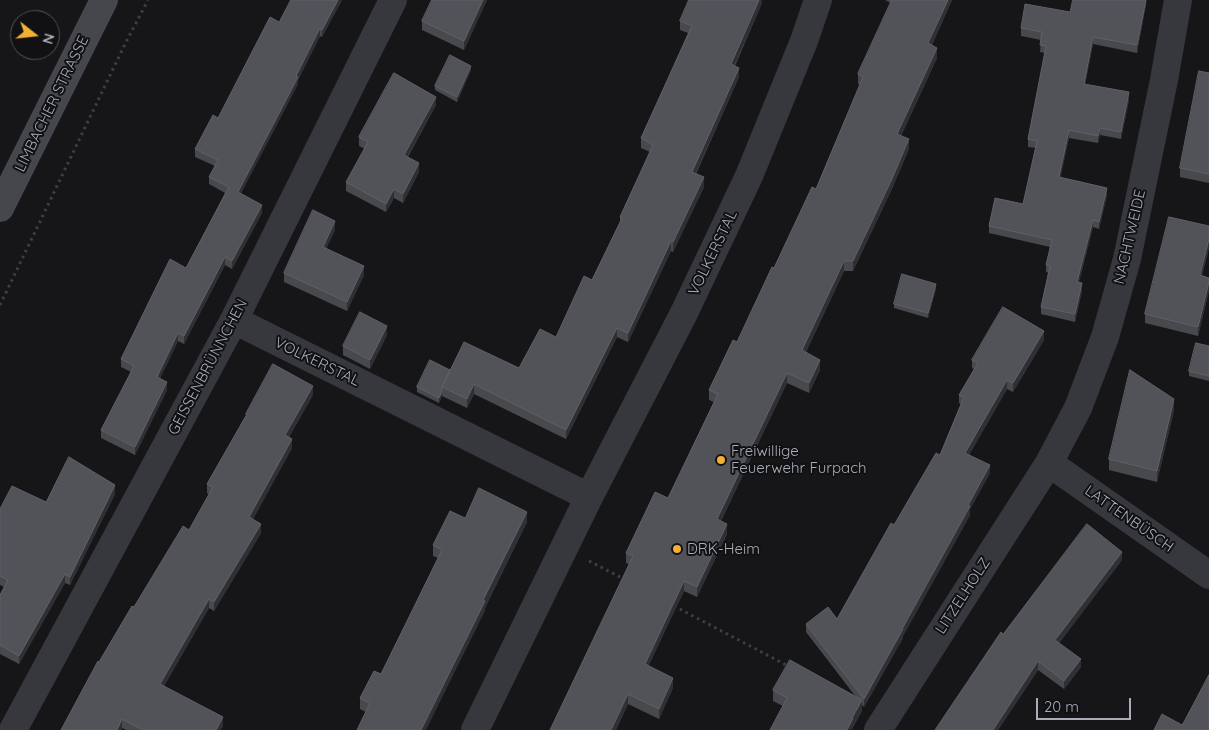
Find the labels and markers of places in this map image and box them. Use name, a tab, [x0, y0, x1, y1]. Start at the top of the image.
place label: Freiwillige Feuerwehr Furpach	[731, 442, 866, 477]
marker: Freiwillige Feuerwehr Furpach	[715, 454, 727, 466]
place label: DRK-Heim	[687, 540, 760, 558]
marker: DRK-Heim	[671, 543, 683, 555]

